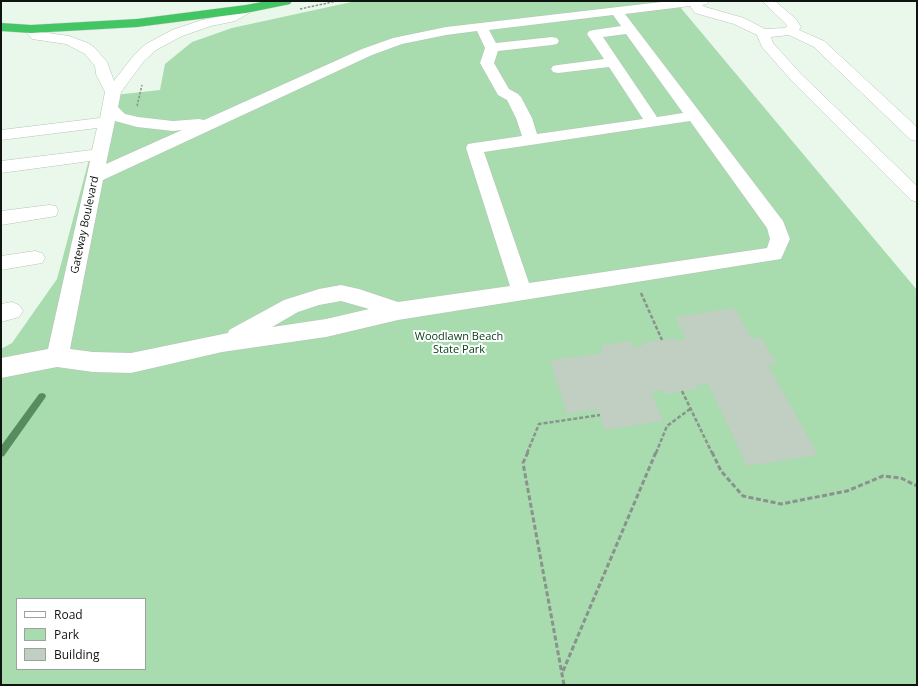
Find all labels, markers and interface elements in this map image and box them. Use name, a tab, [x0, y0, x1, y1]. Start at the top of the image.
street label: Gateway Boulevard	[68, 175, 102, 275]
park label: Woodlawn Beach State Park	[415, 330, 503, 356]
legend	[16, 598, 146, 670]
text: Road	[54, 606, 83, 623]
text: Park	[54, 626, 79, 643]
text: Building	[54, 646, 99, 663]

